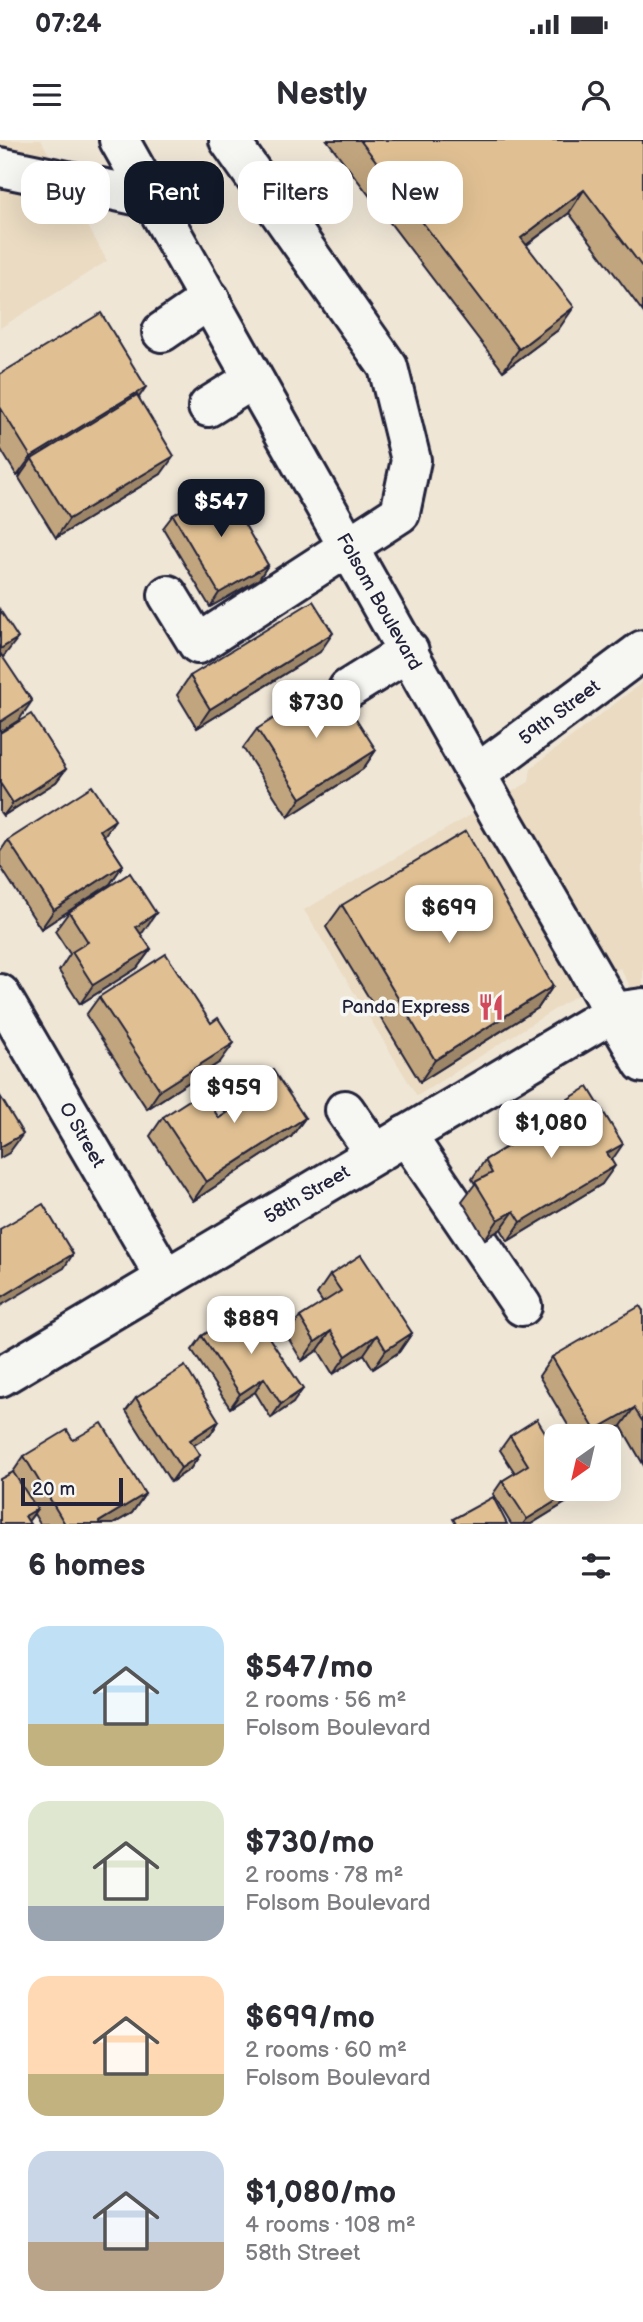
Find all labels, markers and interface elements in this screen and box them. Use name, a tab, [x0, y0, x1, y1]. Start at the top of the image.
text: 07:24	[35, 9, 102, 40]
text: Nestly	[276, 75, 367, 114]
icon: menu	[28, 76, 66, 114]
icon: person	[577, 76, 615, 114]
chip: Buy	[21, 161, 110, 224]
chip: Rent	[124, 161, 224, 224]
chip: Filters	[238, 161, 353, 224]
chip: New	[367, 161, 463, 224]
pin: $547	[180, 480, 262, 539]
text: $547	[194, 488, 248, 516]
street label: Folsom Boulevard	[331, 529, 427, 674]
street label: 59th Street	[514, 675, 605, 750]
pin: $730	[275, 680, 357, 740]
text: $730	[288, 689, 344, 717]
pin: $699	[408, 886, 490, 945]
text: $699	[421, 894, 477, 922]
restaurant icon: Panda Express	[476, 992, 506, 1022]
place label: Panda Express	[342, 996, 470, 1019]
pin: $959	[193, 1066, 275, 1125]
text: $959	[206, 1074, 262, 1102]
street label: O Street	[54, 1098, 110, 1172]
pin: $1,080	[494, 1100, 608, 1160]
text: $1,080	[515, 1109, 587, 1137]
street label: 58th Street	[260, 1160, 354, 1229]
pin: $889	[210, 1296, 292, 1356]
text: $889	[223, 1305, 279, 1333]
north arrow	[544, 1424, 621, 1502]
map controls	[544, 1424, 621, 1501]
scale bar	[21, 1475, 122, 1507]
text: 20 m	[32, 1478, 75, 1501]
icon: filters	[577, 1547, 615, 1585]
text: 6 homes	[28, 1548, 145, 1584]
text: $547/mo	[245, 1650, 373, 1686]
icon: home	[84, 1654, 168, 1738]
text: 2 rooms · 56 m²	[245, 1686, 407, 1714]
text: Folsom Boulevard	[245, 1714, 431, 1742]
text: $730/mo	[245, 1825, 374, 1861]
icon: home	[84, 1829, 168, 1913]
text: 2 rooms · 78 m²	[245, 1861, 403, 1889]
text: Folsom Boulevard	[245, 1889, 431, 1917]
text: $699/mo	[245, 2000, 375, 2036]
icon: home	[84, 2004, 168, 2088]
text: 2 rooms · 60 m²	[245, 2036, 407, 2064]
text: Folsom Boulevard	[245, 2064, 431, 2092]
text: $1,080/mo	[245, 2175, 396, 2211]
icon: home	[84, 2179, 168, 2263]
text: 4 rooms · 108 m²	[245, 2211, 416, 2239]
text: 58th Street	[245, 2239, 360, 2267]

